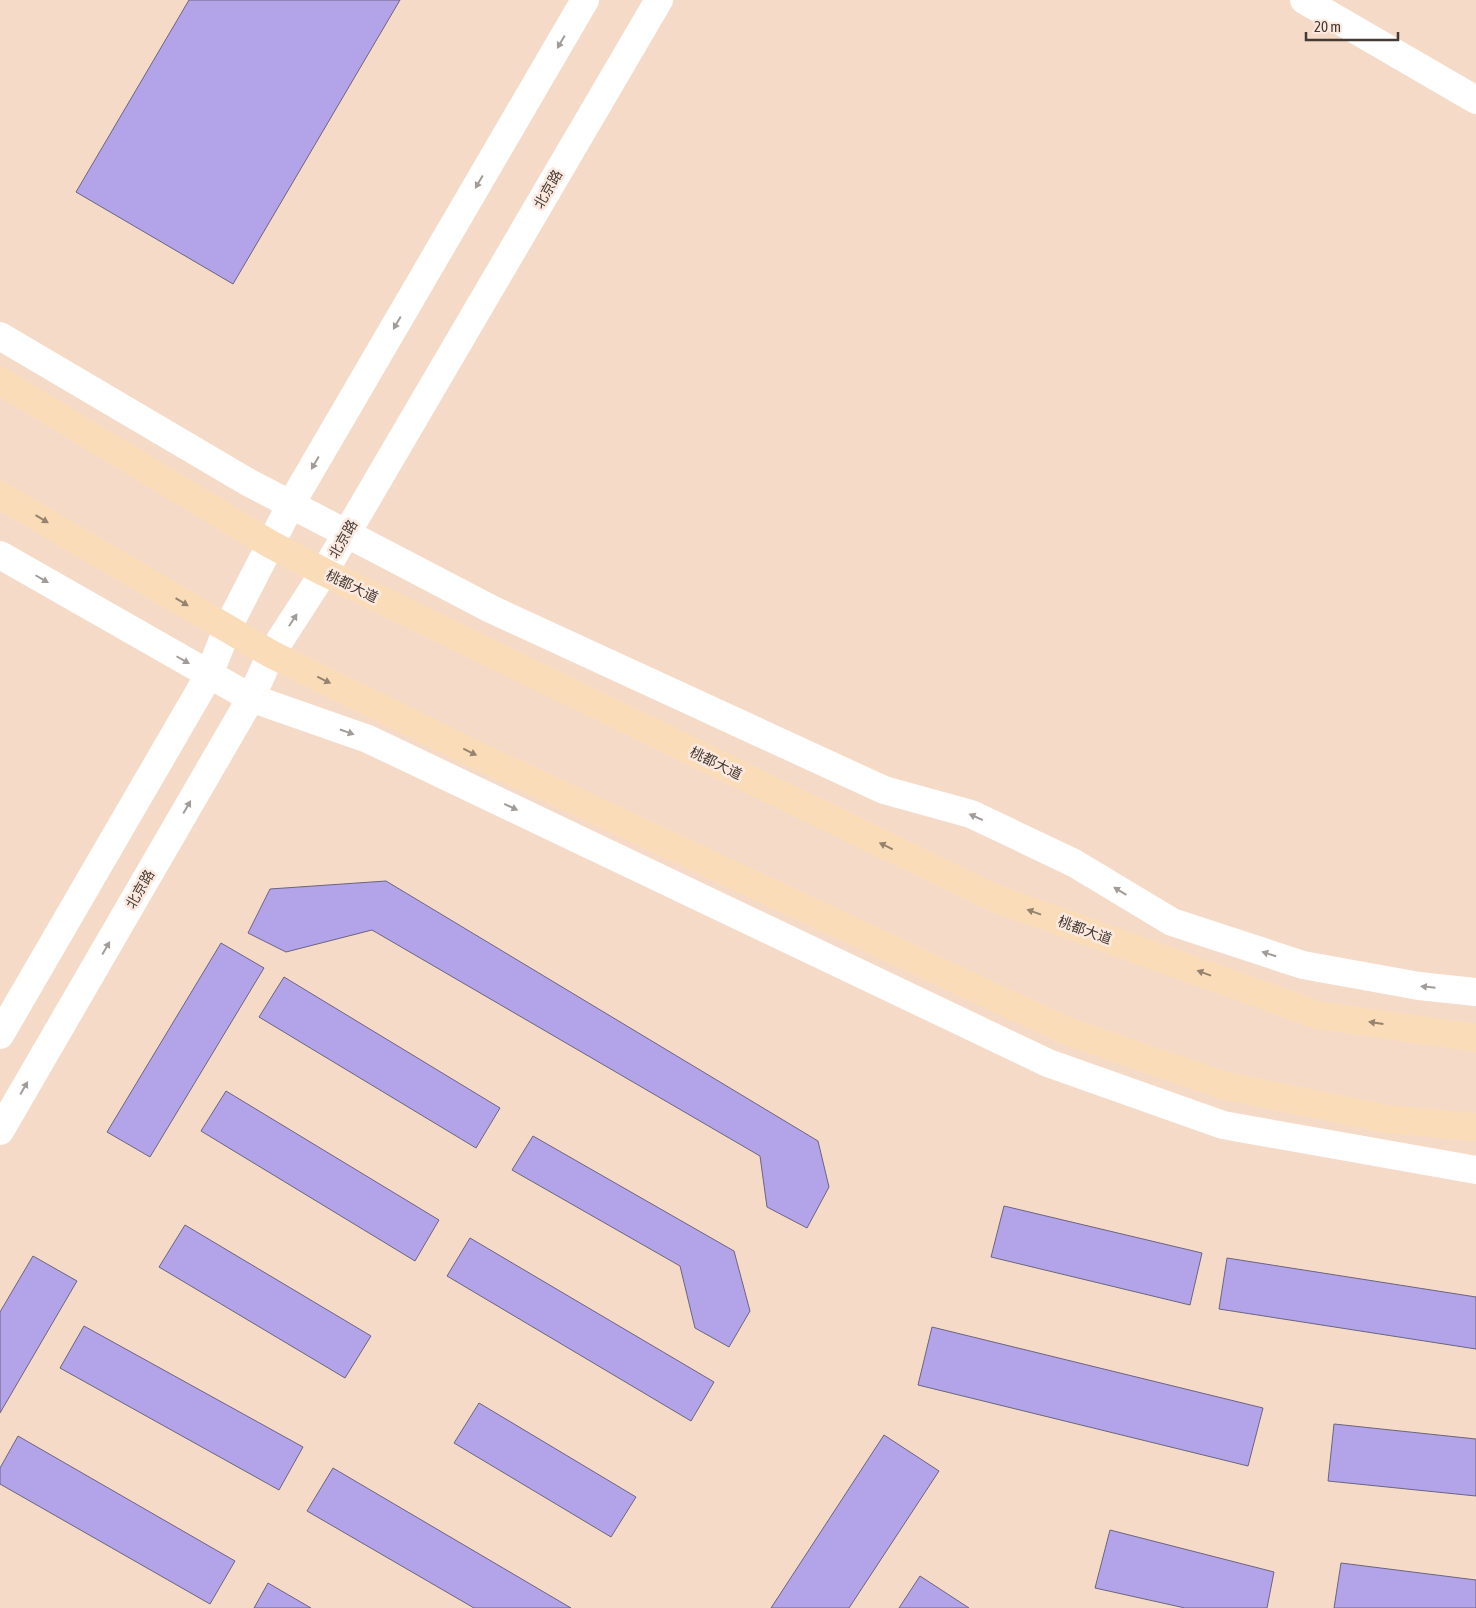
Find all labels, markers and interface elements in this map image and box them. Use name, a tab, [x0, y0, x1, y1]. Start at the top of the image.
scale bar	[1306, 10, 1398, 42]
text: 20 m	[1314, 18, 1341, 35]
one-way arrow	[556, 36, 565, 49]
street label: 北京路	[531, 167, 565, 211]
one-way arrow	[474, 176, 483, 189]
one-way arrow	[392, 316, 401, 329]
one-way arrow	[310, 457, 319, 470]
one-way arrow	[35, 515, 49, 524]
street label: 北京路	[326, 517, 360, 561]
street label: 桃都大道	[323, 567, 381, 605]
one-way arrow	[35, 575, 50, 583]
one-way arrow	[175, 598, 189, 606]
one-way arrow	[288, 614, 298, 627]
one-way arrow	[176, 656, 190, 664]
one-way arrow	[317, 676, 331, 684]
one-way arrow	[340, 729, 355, 736]
street label: 桃都大道	[687, 744, 745, 782]
one-way arrow	[463, 748, 477, 756]
one-way arrow	[183, 801, 192, 814]
one-way arrow	[504, 803, 518, 811]
one-way arrow	[969, 812, 983, 820]
one-way arrow	[879, 842, 893, 850]
street label: 北京路	[123, 867, 157, 911]
one-way arrow	[1114, 886, 1127, 895]
one-way arrow	[1027, 908, 1042, 915]
street label: 桃都大道	[1056, 913, 1114, 947]
one-way arrow	[101, 941, 110, 954]
one-way arrow	[1261, 950, 1276, 957]
one-way arrow	[1196, 969, 1211, 976]
one-way arrow	[1419, 983, 1435, 991]
one-way arrow	[1367, 1019, 1383, 1027]
one-way arrow	[20, 1082, 29, 1095]

